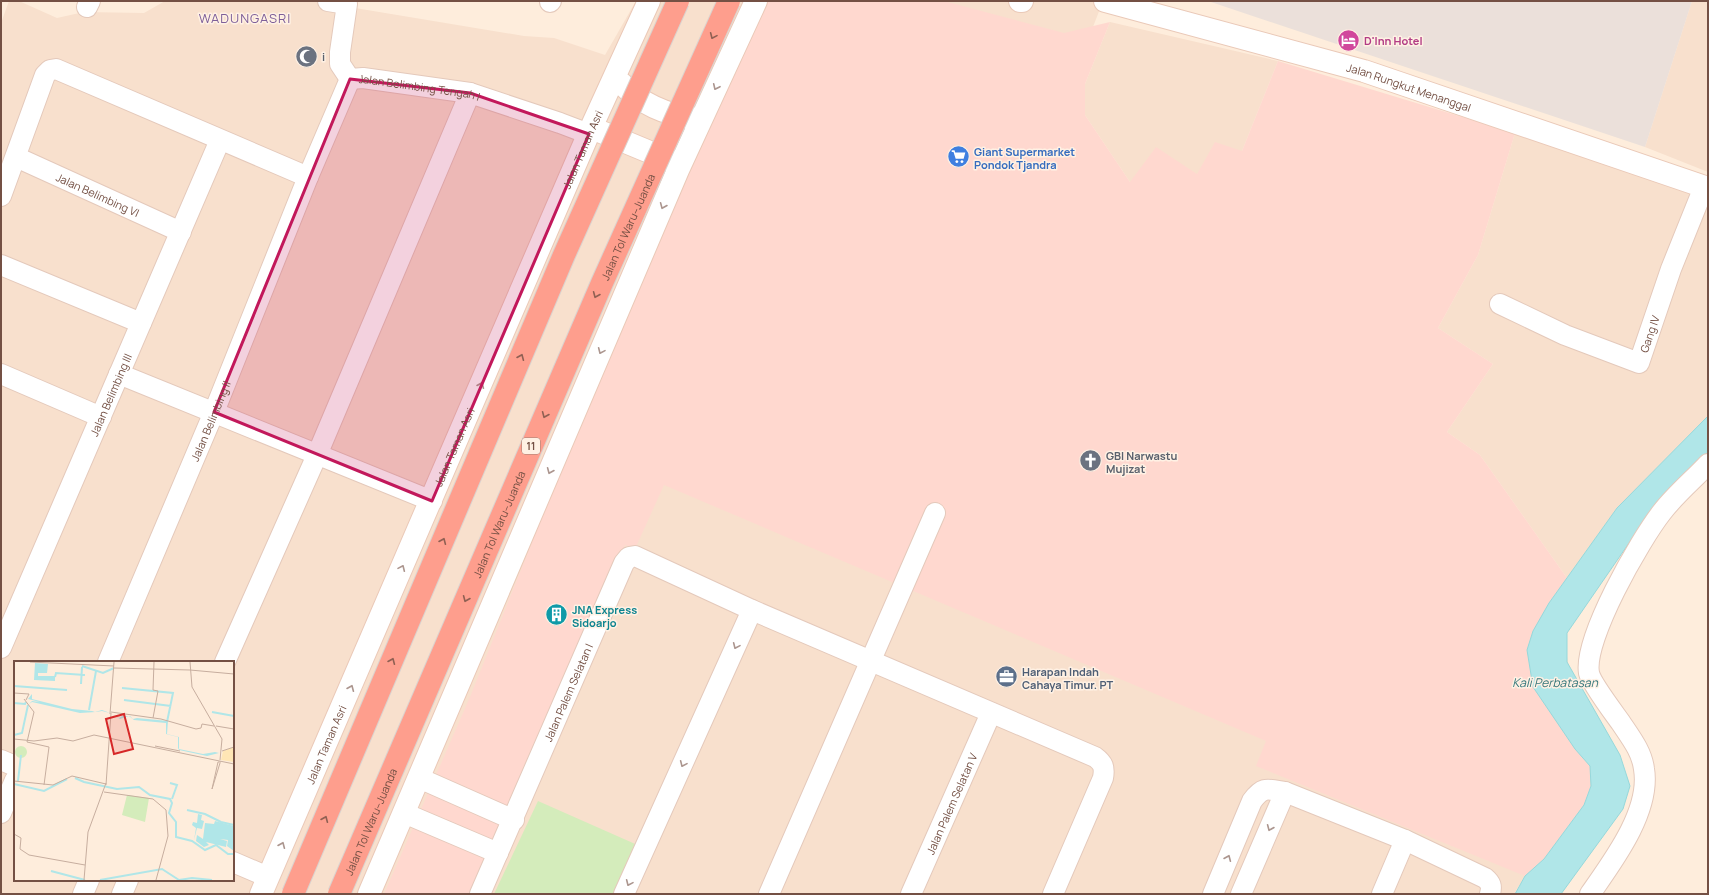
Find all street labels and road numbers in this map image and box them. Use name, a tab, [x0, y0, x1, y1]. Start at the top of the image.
street label: Jalan Rungkut Menanggal	[1345, 59, 1473, 114]
street label: Jalan Belimbing Tengah I	[358, 70, 482, 103]
street label: Jalan Taman Asri	[558, 108, 606, 191]
street label: Jalan Belimbing VI	[54, 169, 142, 220]
street label: Jalan Tol Waru–Juanda	[597, 171, 658, 282]
street label: Gang IV	[1636, 313, 1662, 354]
street label: Jalan Belimbing III	[86, 351, 135, 438]
street label: Jalan Belimbing II	[187, 378, 233, 463]
street label: Jalan Taman Asri	[430, 405, 477, 488]
road number: 11	[522, 438, 540, 454]
street label: Jalan Tol Waru–Juanda	[469, 468, 528, 580]
street label: Jalan Palem Selatan I	[540, 641, 596, 744]
street label: Jalan Taman Asri	[302, 703, 349, 786]
street label: Jalan Palem Selatan V	[922, 750, 980, 857]
street label: Jalan Tol Waru–Juanda	[341, 766, 400, 877]

